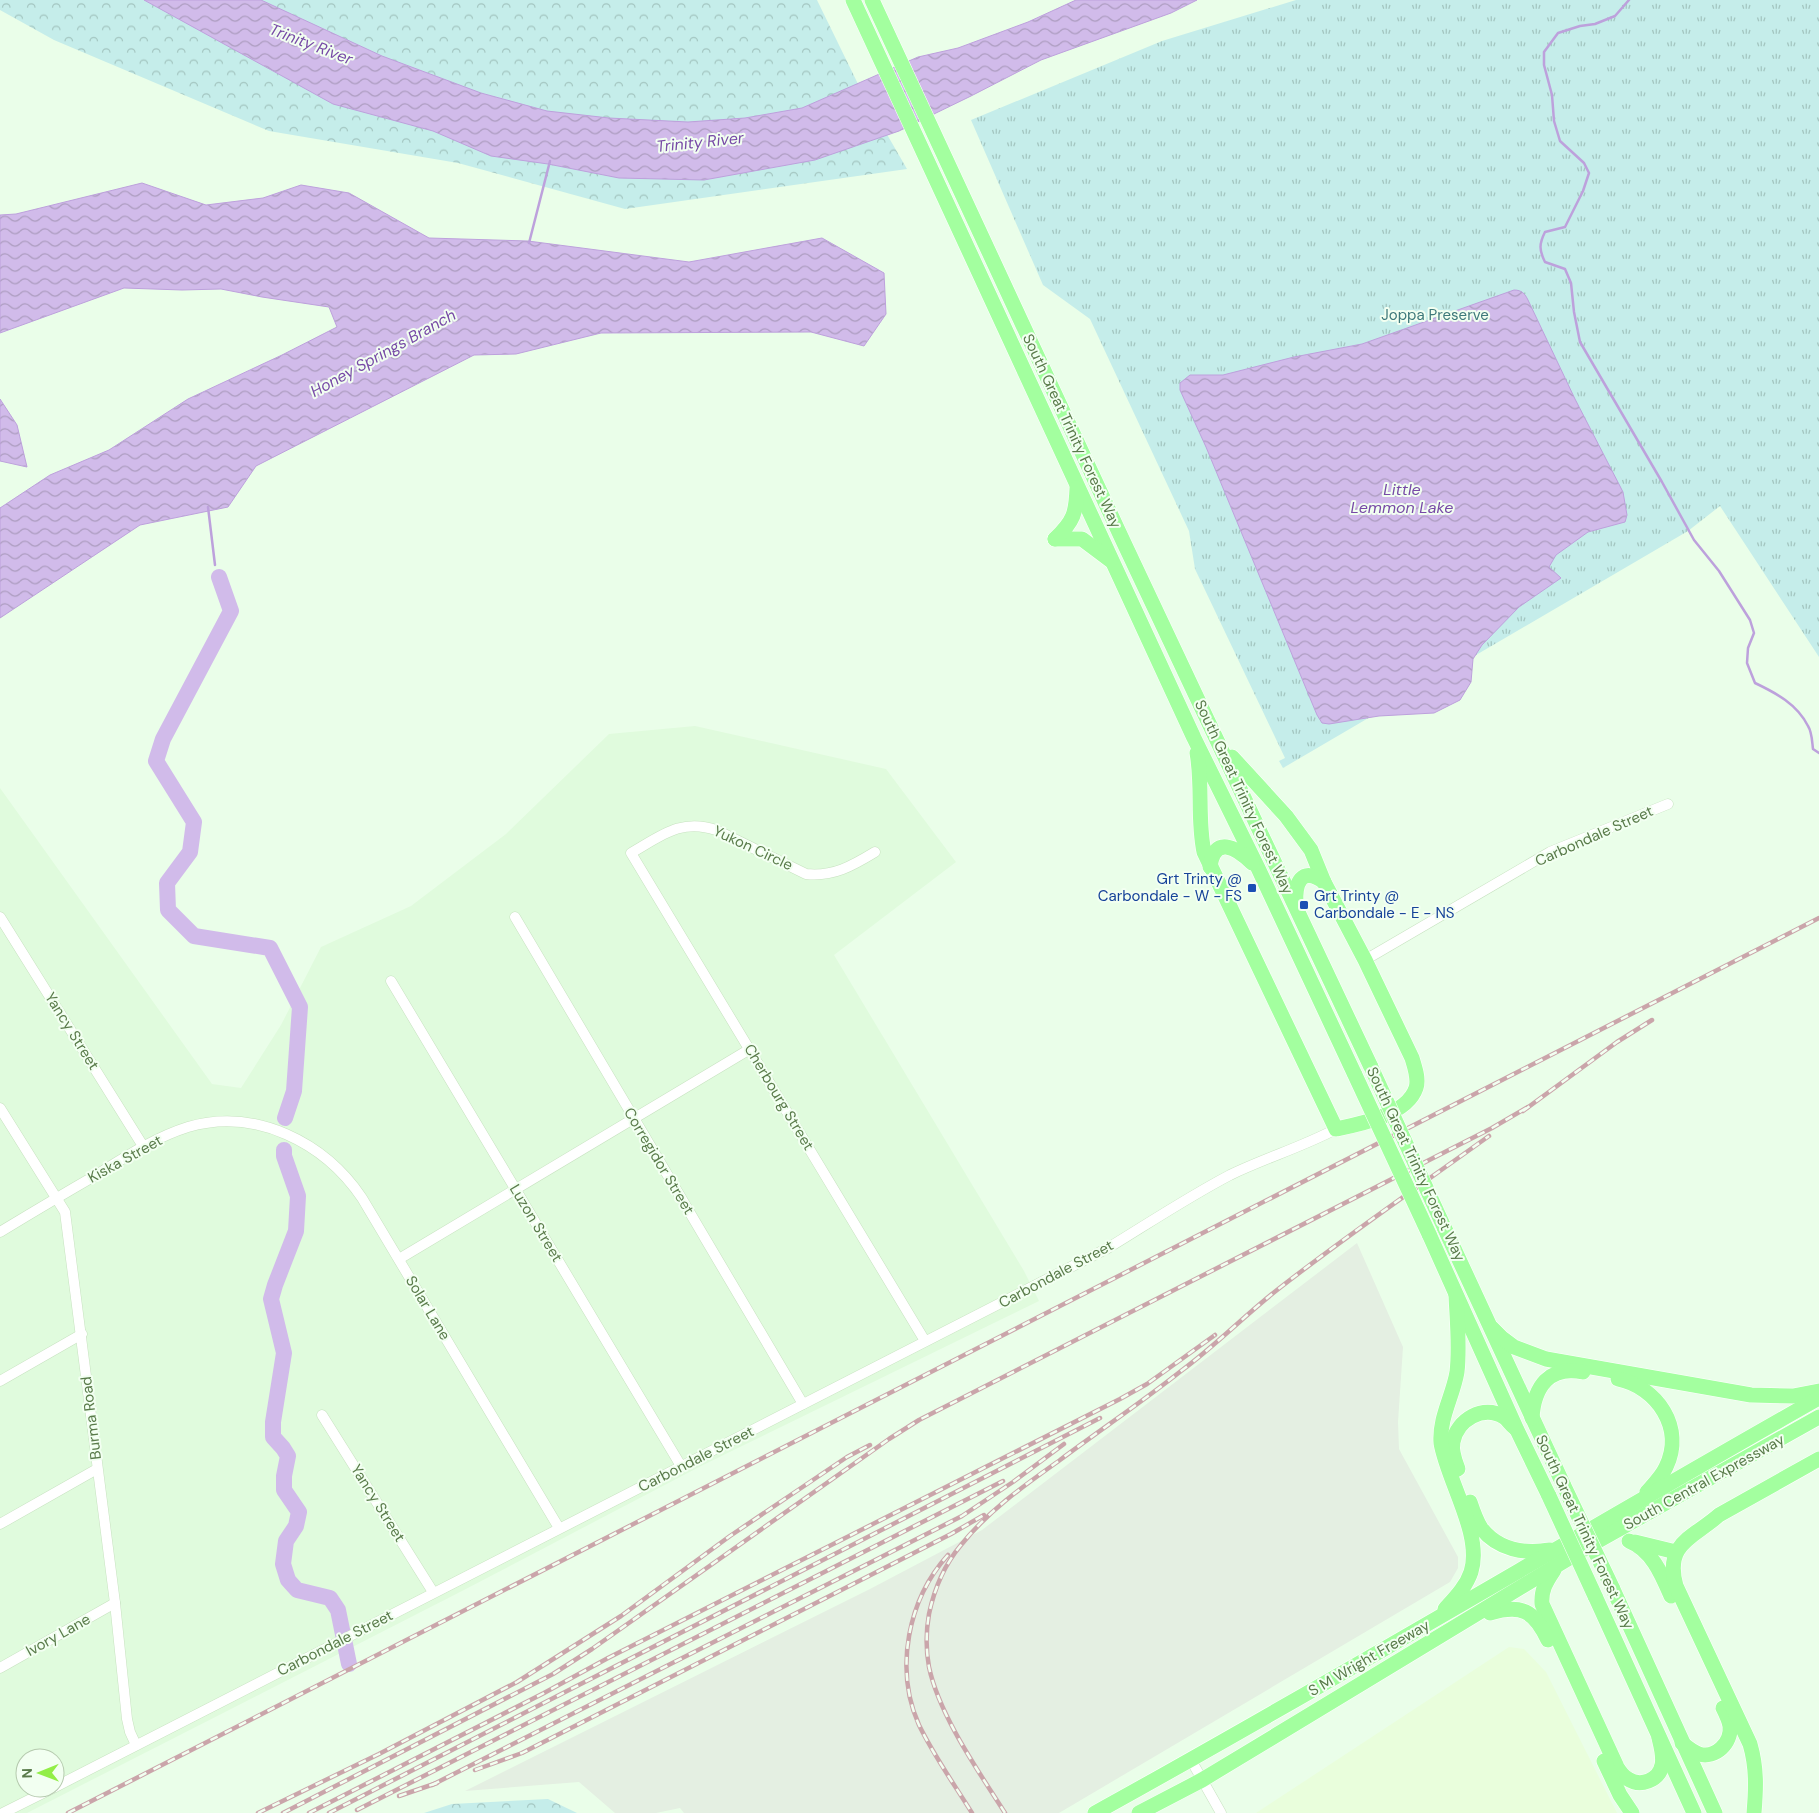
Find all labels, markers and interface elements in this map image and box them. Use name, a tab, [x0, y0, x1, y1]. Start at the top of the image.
water label: Trinity River	[266, 18, 357, 70]
water label: Trinity River	[655, 127, 746, 157]
water label: Honey Springs Branch	[306, 304, 460, 402]
park label: Joppa Preserve	[1381, 305, 1489, 325]
street label: South Great Trinity Forest Way	[1018, 331, 1126, 532]
water label: Little Lemmon Lake	[1351, 479, 1453, 518]
street label: South Great Trinity Forest Way	[1190, 697, 1298, 898]
street label: Carbondale Street	[1532, 801, 1656, 871]
street label: Yukon Circle	[710, 821, 796, 875]
place label: Grt Trinty @ Carbondale - W - FS	[1098, 869, 1242, 906]
marker: Grt Trinty @ Carbondale - W - FS	[1246, 882, 1258, 894]
place label: Grt Trinty @ Carbondale - E - NS	[1314, 886, 1455, 923]
marker: Grt Trinty @ Carbondale - E - NS	[1298, 899, 1310, 911]
street label: Yancy Street	[40, 988, 104, 1074]
street label: Cherbourg Street	[739, 1040, 819, 1154]
street label: South Great Trinity Forest Way	[1362, 1064, 1470, 1265]
street label: Corregidor Street	[619, 1104, 699, 1218]
street label: Kiska Street	[84, 1130, 166, 1188]
street label: Luzon Street	[505, 1180, 567, 1266]
street label: Carbondale Street	[995, 1235, 1117, 1313]
street label: Solar Lane	[401, 1272, 455, 1344]
street label: Burma Road	[76, 1375, 106, 1461]
street label: Carbondale Street	[635, 1421, 757, 1497]
street label: South Central Expressway	[1620, 1429, 1788, 1535]
street label: South Great Trinity Forest Way	[1531, 1432, 1639, 1633]
street label: Yancy Street	[346, 1460, 410, 1546]
street label: Carbondale Street	[274, 1605, 396, 1681]
street label: Ivory Lane	[22, 1609, 94, 1661]
street label: S M Wright Freeway	[1305, 1615, 1434, 1701]
north arrow	[15, 1748, 65, 1798]
text: N	[18, 1768, 36, 1778]

